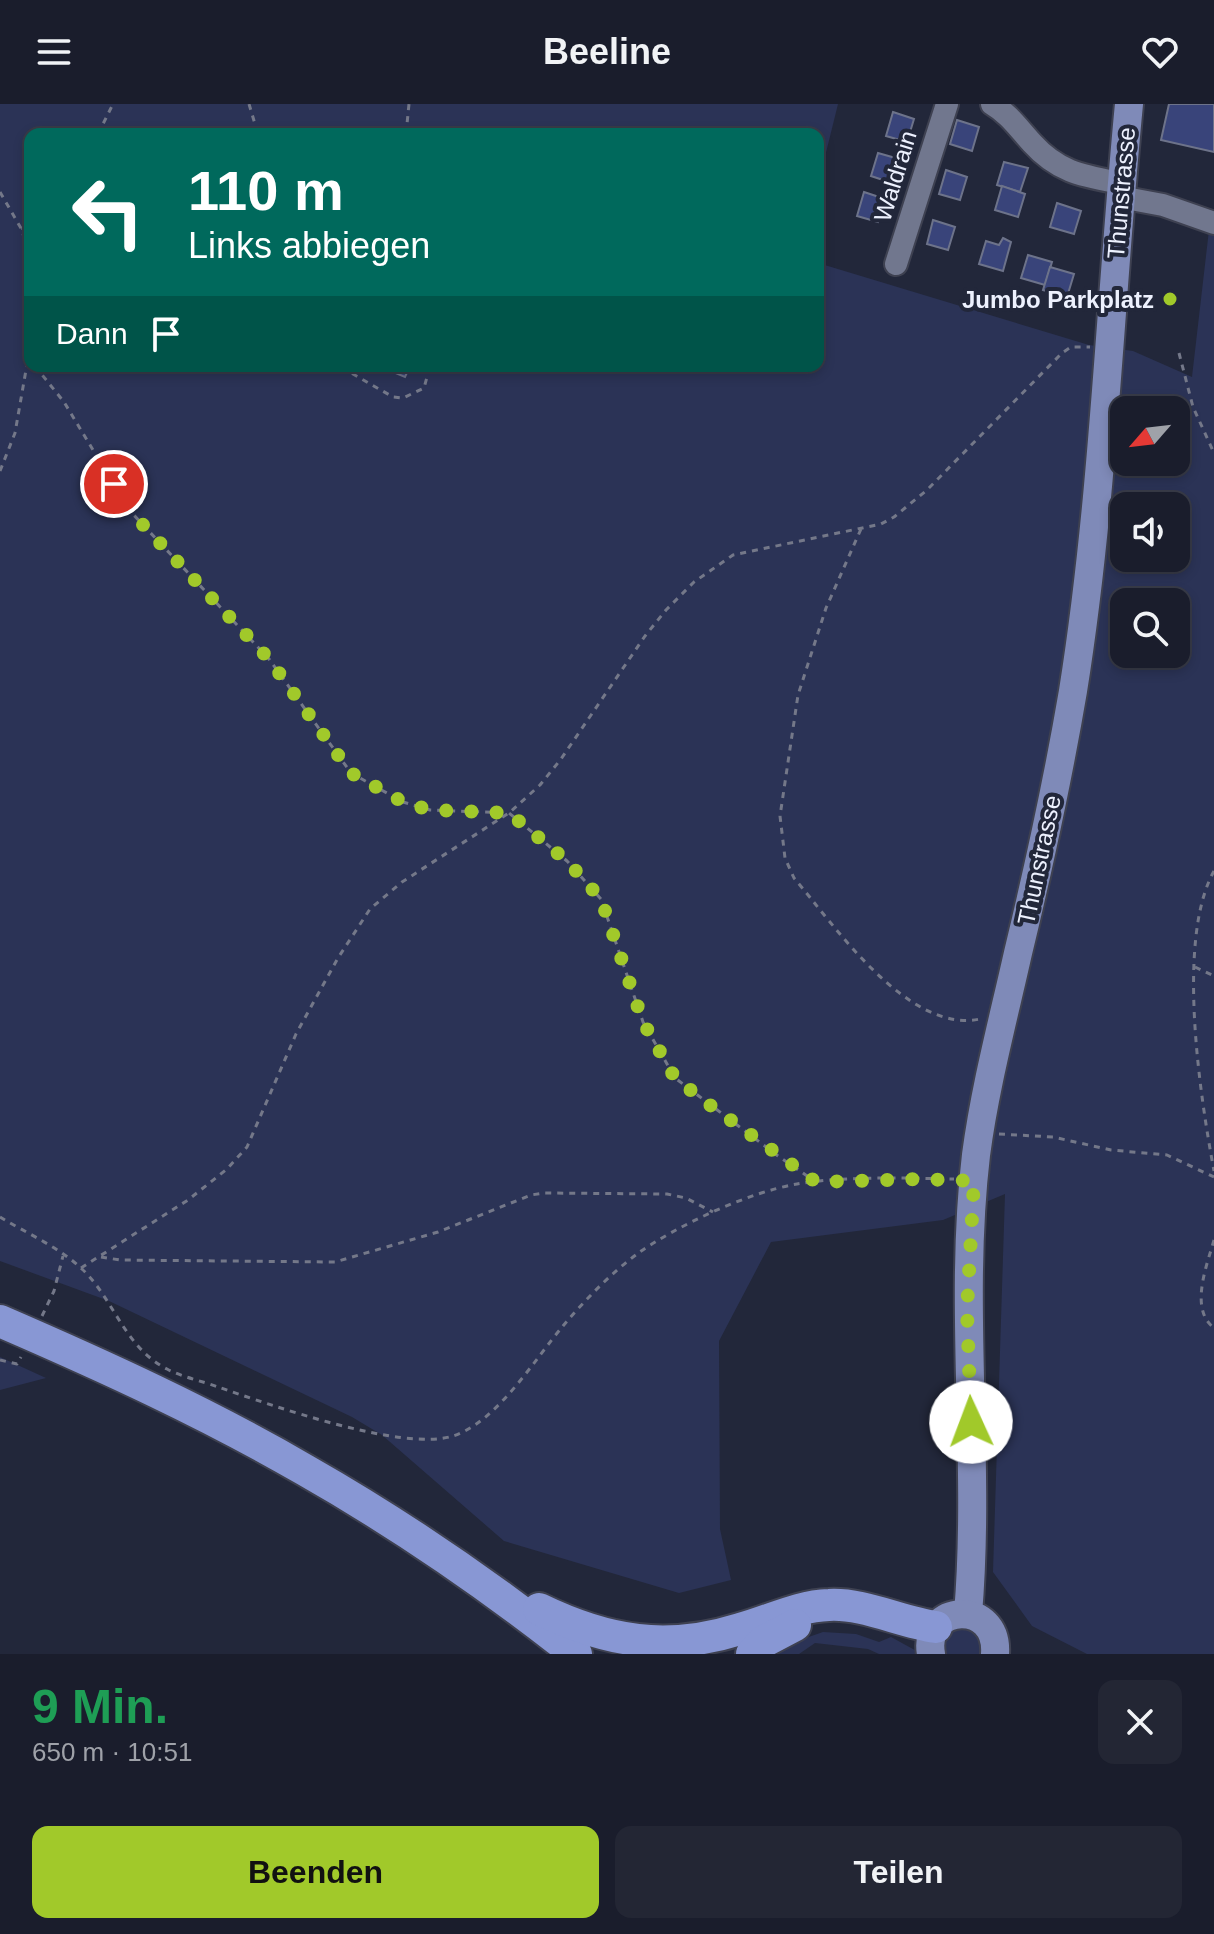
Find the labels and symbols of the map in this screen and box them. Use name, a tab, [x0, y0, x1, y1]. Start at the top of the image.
street label: Thunstrasse	[1102, 126, 1140, 260]
street label: Waldrain	[868, 127, 922, 225]
place label: Jumbo Parkplatz	[962, 286, 1154, 313]
marker: Jumbo Parkplatz	[1161, 290, 1179, 308]
north arrow	[1110, 396, 1190, 476]
pin	[80, 450, 148, 518]
street label: Thunstrasse	[1012, 793, 1066, 927]
position arrow	[929, 1380, 1013, 1464]

